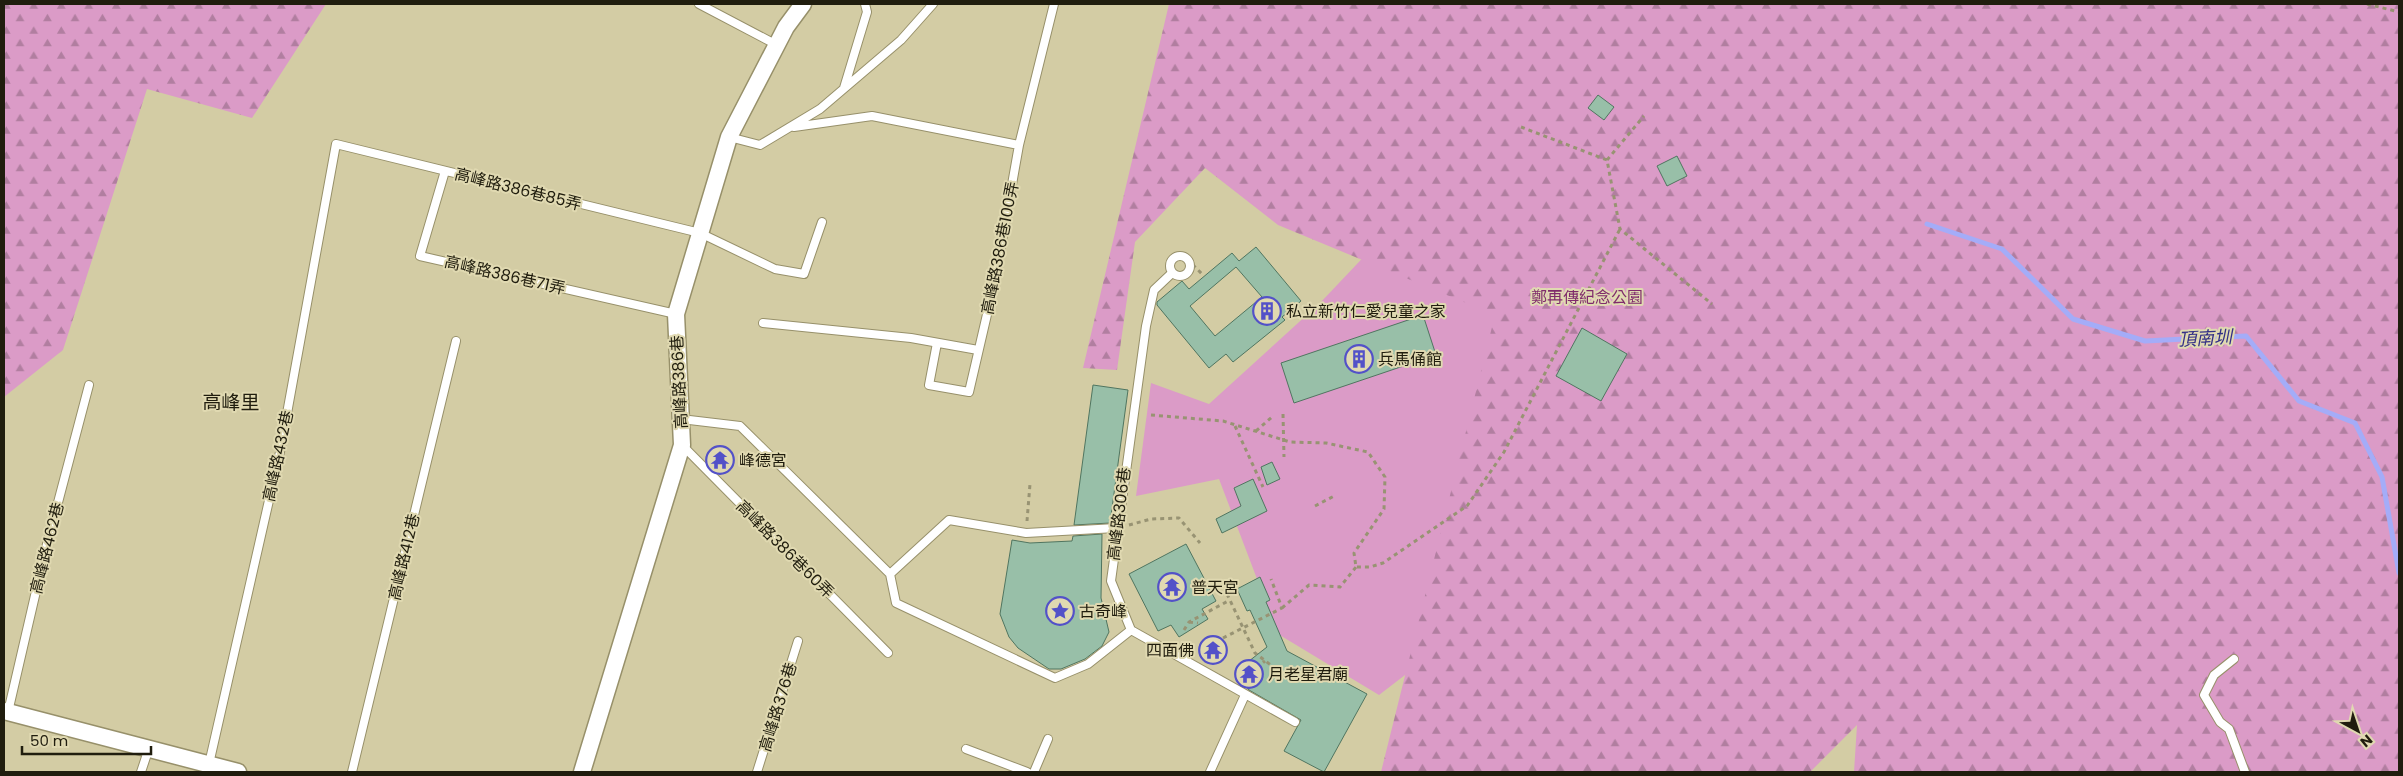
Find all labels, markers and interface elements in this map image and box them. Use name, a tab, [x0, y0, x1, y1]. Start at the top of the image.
street label: 高峰路386巷85弄	[452, 162, 584, 216]
street label: 高峰路386巷100弄	[976, 180, 1024, 316]
street label: 高峰路386巷71弄	[442, 250, 568, 300]
park label: 鄭再傳紀念公園	[1531, 286, 1643, 309]
building icon: 私立新竹仁愛兒童之家	[1252, 296, 1282, 326]
place label: 私立新竹仁愛兒童之家	[1286, 300, 1446, 323]
water label: 頂南圳	[2177, 324, 2236, 352]
street label: 高峰路386巷	[665, 335, 693, 429]
building icon: 兵馬俑館	[1344, 344, 1374, 374]
place label: 兵馬俑館	[1378, 348, 1442, 371]
district label: 高峰里	[202, 389, 260, 416]
street label: 高峰路432巷	[257, 408, 299, 504]
temple icon: 峰德宮	[705, 445, 735, 475]
place label: 峰德宮	[739, 449, 787, 472]
street label: 高峰路306巷	[1102, 466, 1136, 562]
street label: 高峰路386巷60弄	[731, 495, 839, 603]
street label: 高峰路462巷	[25, 500, 69, 596]
street label: 高峰路412巷	[383, 511, 425, 603]
temple icon: 普天宮	[1157, 572, 1187, 602]
place label: 普天宮	[1191, 576, 1239, 599]
place icon: 古奇峰	[1045, 596, 1075, 626]
place label: 古奇峰	[1079, 600, 1127, 623]
temple icon: 四面佛	[1198, 635, 1228, 665]
place label: 四面佛	[1146, 639, 1194, 662]
street label: 高峰路376巷	[754, 659, 802, 755]
temple icon: 月老星君廟	[1234, 659, 1264, 689]
place label: 月老星君廟	[1268, 663, 1348, 686]
north arrow	[2333, 706, 2383, 756]
scale bar	[22, 724, 151, 756]
text: 50 m	[30, 730, 68, 751]
text: N	[2356, 730, 2377, 752]

